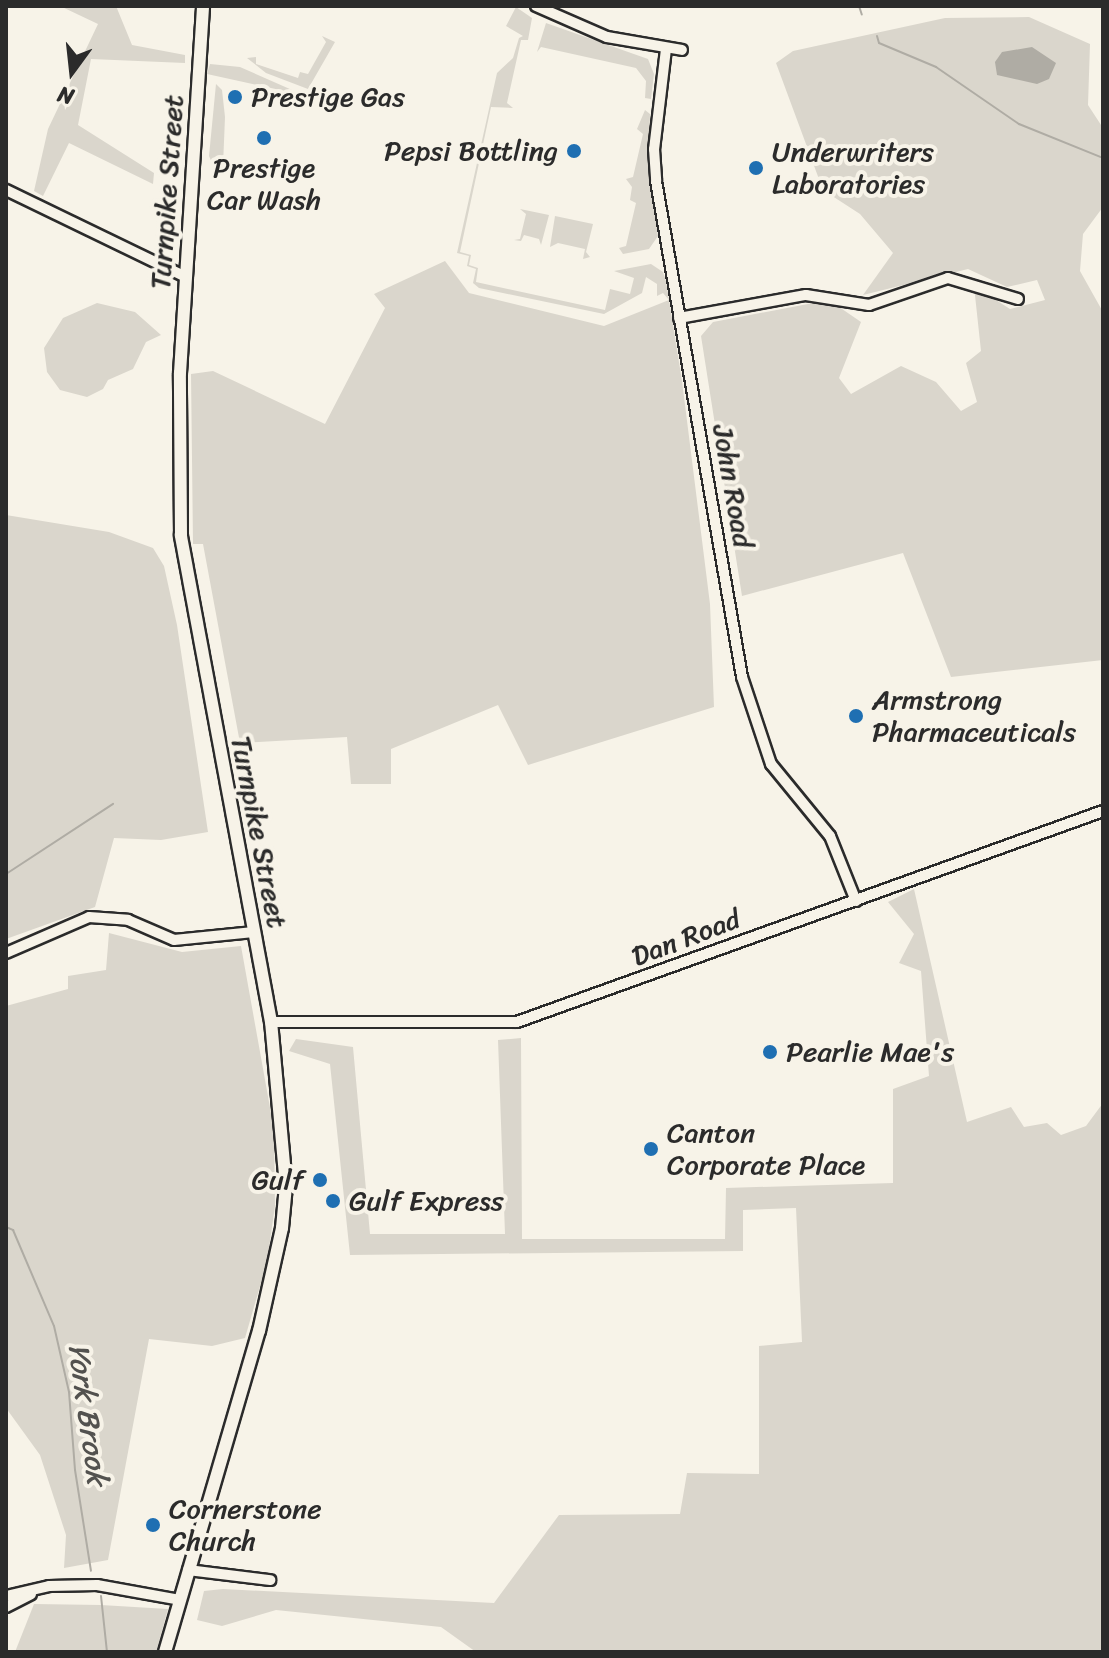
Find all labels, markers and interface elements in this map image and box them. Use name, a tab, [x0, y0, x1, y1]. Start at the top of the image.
north arrow	[32, 32, 112, 112]
text: N	[53, 75, 78, 116]
place label: Prestige Gas	[251, 80, 405, 114]
marker: Prestige Gas	[226, 88, 244, 106]
street label: Turnpike Street	[143, 94, 191, 290]
marker: Prestige Car Wash	[255, 129, 273, 147]
place label: Pepsi Bottling	[384, 134, 558, 168]
place label: Underwriters Laboratories	[772, 135, 934, 201]
marker: Pepsi Bottling	[565, 142, 583, 160]
place label: Prestige Car Wash	[207, 151, 321, 217]
marker: Underwriters Laboratories	[747, 159, 765, 177]
street label: John Road	[706, 422, 760, 550]
place label: Armstrong Pharmaceuticals	[872, 683, 1076, 749]
marker: Armstrong Pharmaceuticals	[847, 707, 865, 725]
street label: Turnpike Street	[224, 734, 294, 930]
street label: Dan Road	[627, 902, 745, 974]
place label: Pearlie Mae's	[786, 1035, 955, 1069]
marker: Pearlie Mae's	[761, 1043, 779, 1061]
place label: Canton Corporate Place	[667, 1116, 866, 1182]
marker: Canton Corporate Place	[642, 1140, 660, 1158]
place label: Gulf	[251, 1163, 304, 1197]
marker: Gulf	[311, 1171, 329, 1189]
place label: Gulf Express	[349, 1184, 505, 1218]
marker: Gulf Express	[324, 1192, 342, 1210]
water label: York Brook	[60, 1341, 116, 1487]
place label: Cornerstone Church	[169, 1492, 322, 1558]
marker: Cornerstone Church	[144, 1516, 162, 1534]

